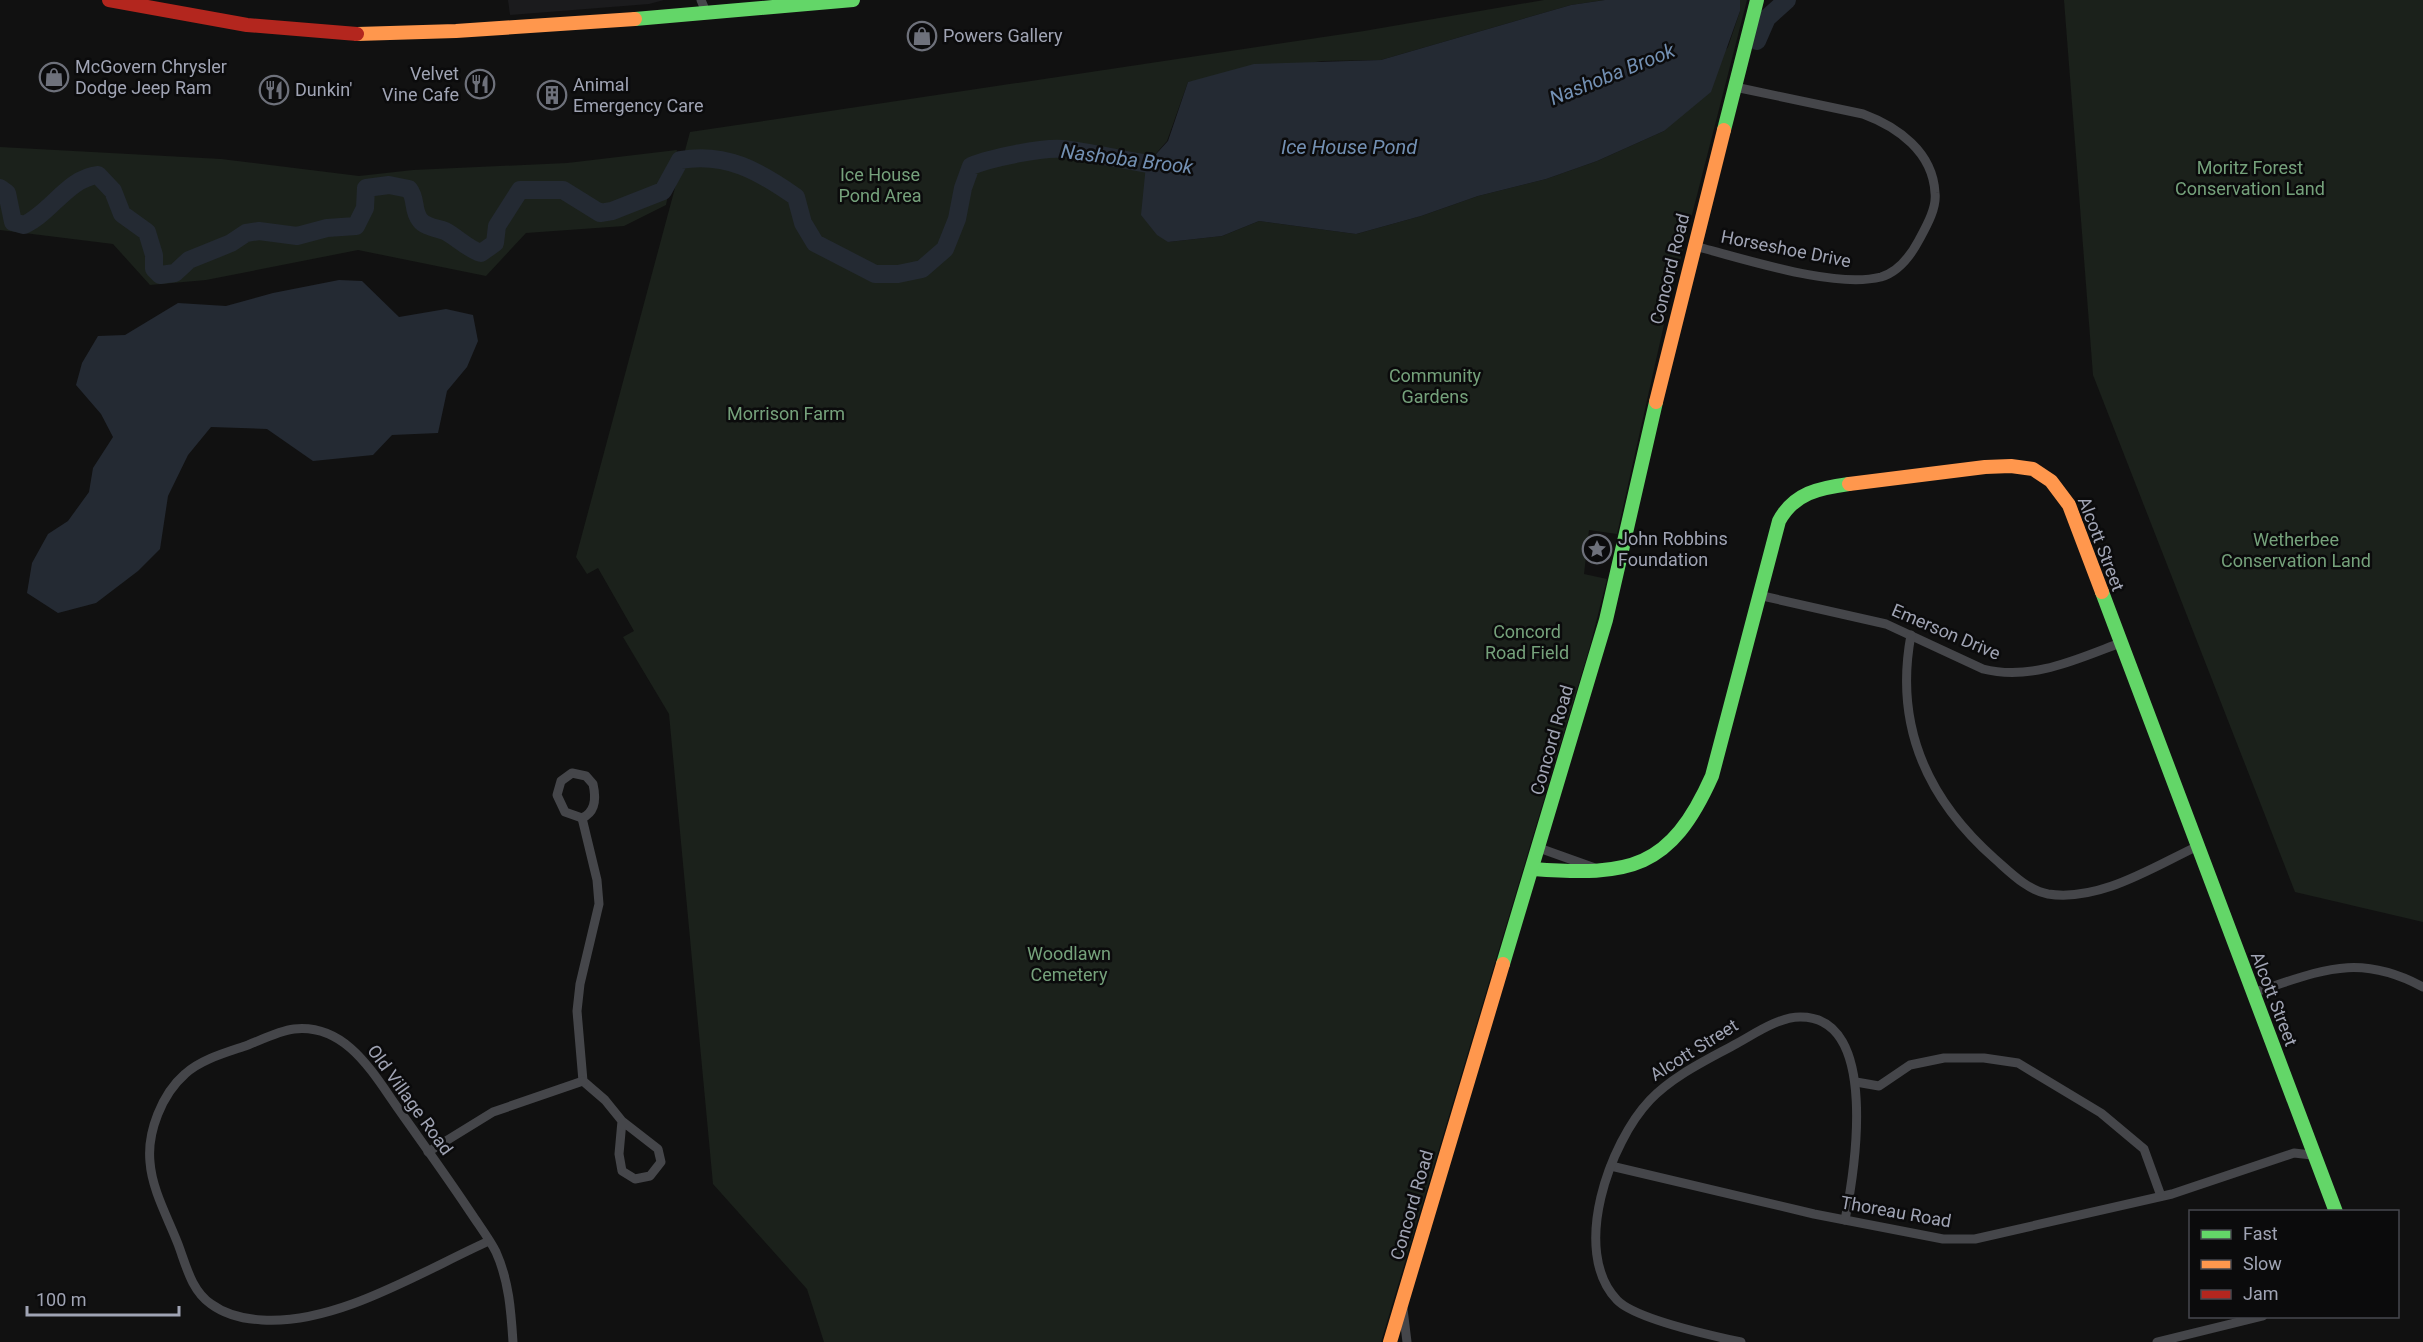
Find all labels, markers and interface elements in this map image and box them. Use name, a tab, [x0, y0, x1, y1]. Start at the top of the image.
shop icon: Powers Gallery	[906, 20, 938, 52]
place label: Powers Gallery	[943, 25, 1063, 46]
water label: Nashoba Brook	[1546, 38, 1679, 110]
place label: McGovern Chrysler Dodge Jeep Ram	[75, 56, 227, 98]
shop icon: McGovern Chrysler Dodge Jeep Ram	[38, 61, 70, 93]
place label: Velvet Vine Cafe	[382, 63, 459, 105]
restaurant icon: Velvet Vine Cafe	[464, 68, 496, 100]
restaurant icon: Dunkin'	[258, 74, 290, 106]
place label: Animal Emergency Care	[573, 74, 703, 116]
place label: Dunkin'	[295, 79, 352, 100]
building icon: Animal Emergency Care	[536, 79, 568, 111]
water label: Ice House Pond	[1281, 135, 1418, 159]
water label: Nashoba Brook	[1060, 139, 1196, 179]
park label: Moritz Forest Conservation Land	[2175, 157, 2325, 199]
park label: Ice House Pond Area	[838, 164, 922, 206]
street label: Concord Road	[1646, 211, 1693, 326]
street label: Horseshoe Drive	[1719, 226, 1853, 271]
park label: Community Gardens	[1389, 365, 1482, 407]
park label: Morrison Farm	[727, 403, 845, 424]
street label: Alcott Street	[2074, 494, 2129, 594]
place label: John Robbins Foundation	[1618, 528, 1728, 570]
park label: Wetherbee Conservation Land	[2221, 529, 2371, 571]
place icon: John Robbins Foundation	[1581, 533, 1613, 565]
street label: Emerson Drive	[1889, 599, 2004, 664]
park label: Concord Road Field	[1485, 621, 1569, 663]
street label: Concord Road	[1526, 682, 1577, 797]
park label: Woodlawn Cemetery	[1027, 943, 1111, 985]
street label: Alcott Street	[2247, 949, 2302, 1049]
street label: Alcott Street	[1646, 1014, 1742, 1085]
street label: Old Village Road	[363, 1040, 457, 1159]
street label: Concord Road	[1386, 1147, 1437, 1262]
street label: Thoreau Road	[1839, 1191, 1953, 1232]
legend	[2189, 1210, 2399, 1318]
text: Fast	[2243, 1223, 2278, 1244]
text: Slow	[2243, 1253, 2282, 1274]
scale bar	[27, 1279, 178, 1317]
text: Jam	[2243, 1283, 2279, 1304]
text: 100 m	[36, 1289, 87, 1310]

